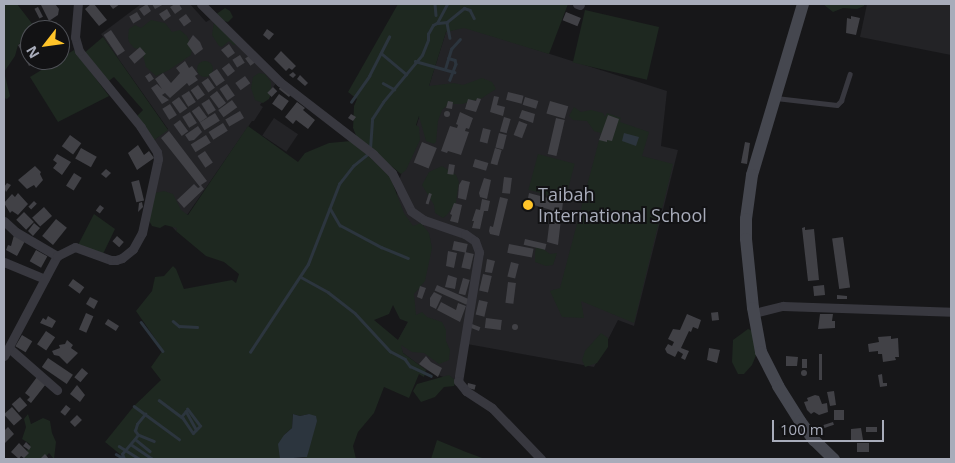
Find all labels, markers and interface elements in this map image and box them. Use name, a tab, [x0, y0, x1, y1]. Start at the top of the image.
north arrow	[20, 20, 70, 70]
text: N	[21, 43, 44, 62]
place label: Taibah International School	[538, 184, 707, 226]
marker: Taibah International School	[522, 199, 534, 211]
scale bar	[775, 410, 888, 442]
text: 100 m	[780, 419, 824, 439]

